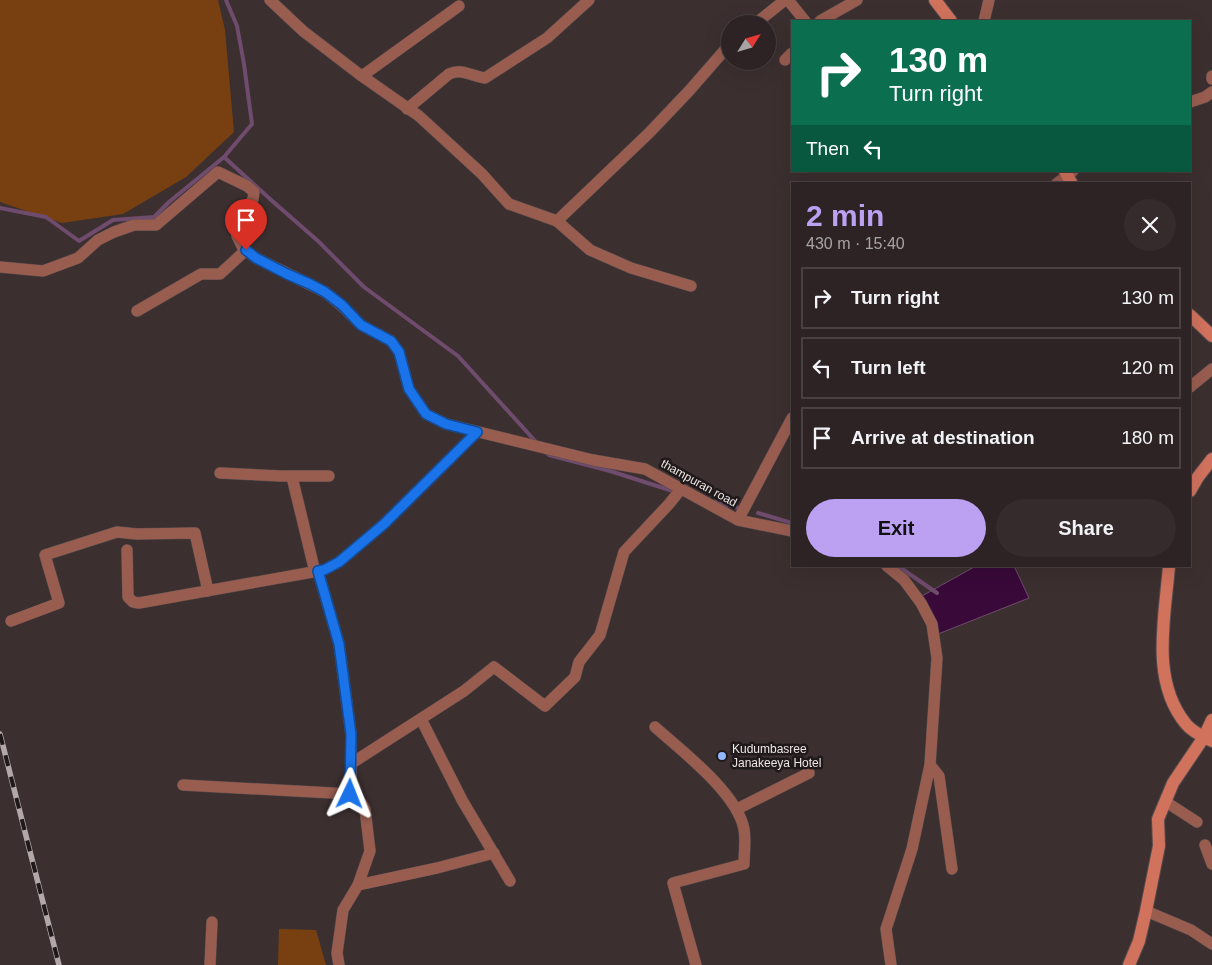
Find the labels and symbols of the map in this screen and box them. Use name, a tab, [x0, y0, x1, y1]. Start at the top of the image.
north arrow	[721, 15, 776, 70]
pin	[225, 199, 267, 250]
street label: thampuran road	[659, 456, 739, 510]
place label: Kudumbasree Janakeeya Hotel	[732, 742, 821, 770]
marker: Kudumbasree Janakeeya Hotel	[716, 750, 728, 762]
position arrow	[323, 767, 375, 819]

